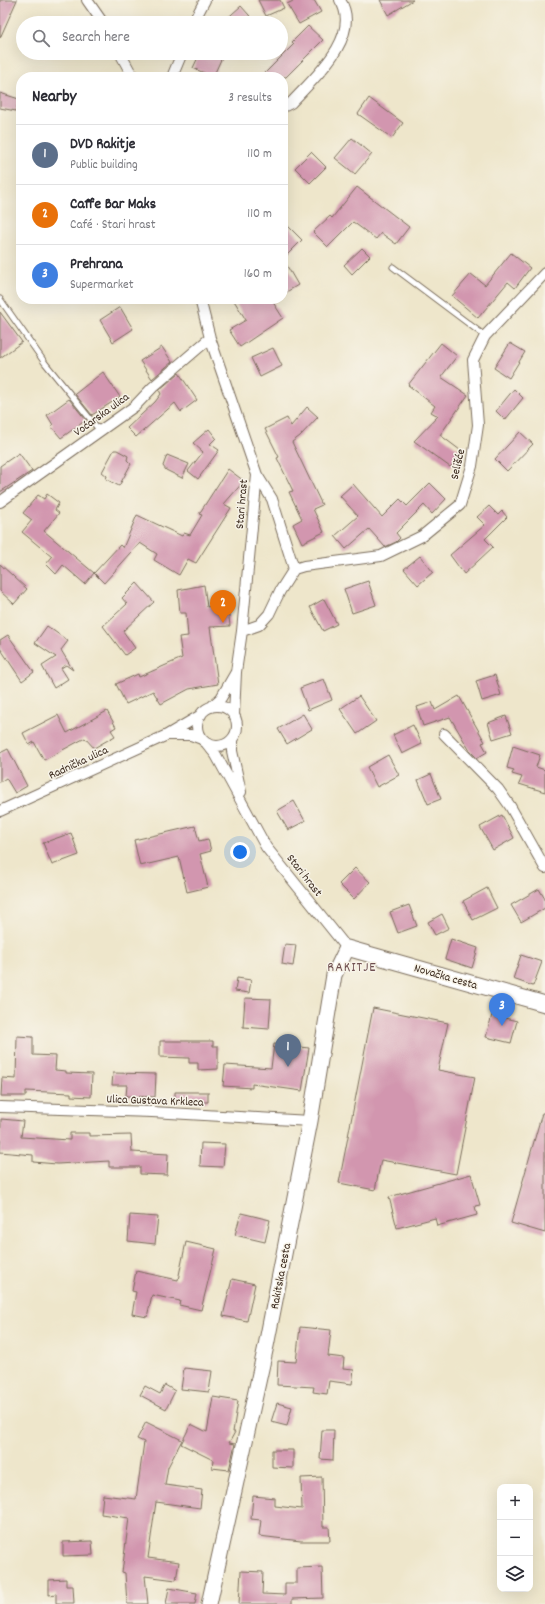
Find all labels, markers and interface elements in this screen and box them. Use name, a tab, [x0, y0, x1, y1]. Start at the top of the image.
search box	[16, 16, 288, 60]
icon: search	[30, 27, 52, 49]
text: Search here	[62, 27, 130, 49]
text: Nearby	[32, 86, 76, 110]
text: 3 results	[228, 89, 272, 108]
text: DVD Rakitje	[70, 134, 135, 156]
text: 1	[44, 145, 46, 164]
text: 110 m	[247, 145, 272, 164]
text: Public building	[70, 156, 138, 175]
text: Caffe Bar Maks	[70, 194, 156, 216]
text: 2	[42, 205, 48, 224]
text: 110 m	[247, 205, 272, 224]
text: Café · Stari hrast	[70, 216, 156, 235]
text: Prehrana	[70, 254, 122, 276]
text: 3	[42, 265, 48, 284]
text: 160 m	[244, 265, 272, 284]
text: Supermarket	[70, 276, 134, 295]
street label: Voćarska ulica	[71, 389, 133, 441]
street label: Selišće	[447, 447, 470, 481]
street label: Stari hrast	[232, 478, 253, 530]
pin: 2	[210, 590, 236, 623]
street label: Radnička ulica	[46, 742, 111, 785]
your location	[230, 842, 250, 862]
street label: Stari hrast	[282, 851, 326, 901]
district label: RAKITJE	[327, 958, 377, 978]
street label: Novačka cesta	[412, 960, 480, 995]
pin: 3	[489, 993, 515, 1026]
pin: 1	[275, 1034, 301, 1067]
street label: Ulica Gustava Krkleca	[106, 1091, 204, 1112]
street label: Rakitska cesta	[267, 1242, 296, 1311]
map controls	[497, 1484, 533, 1592]
button: +	[497, 1484, 533, 1520]
button: −	[497, 1520, 533, 1556]
button: layers	[497, 1556, 533, 1592]

